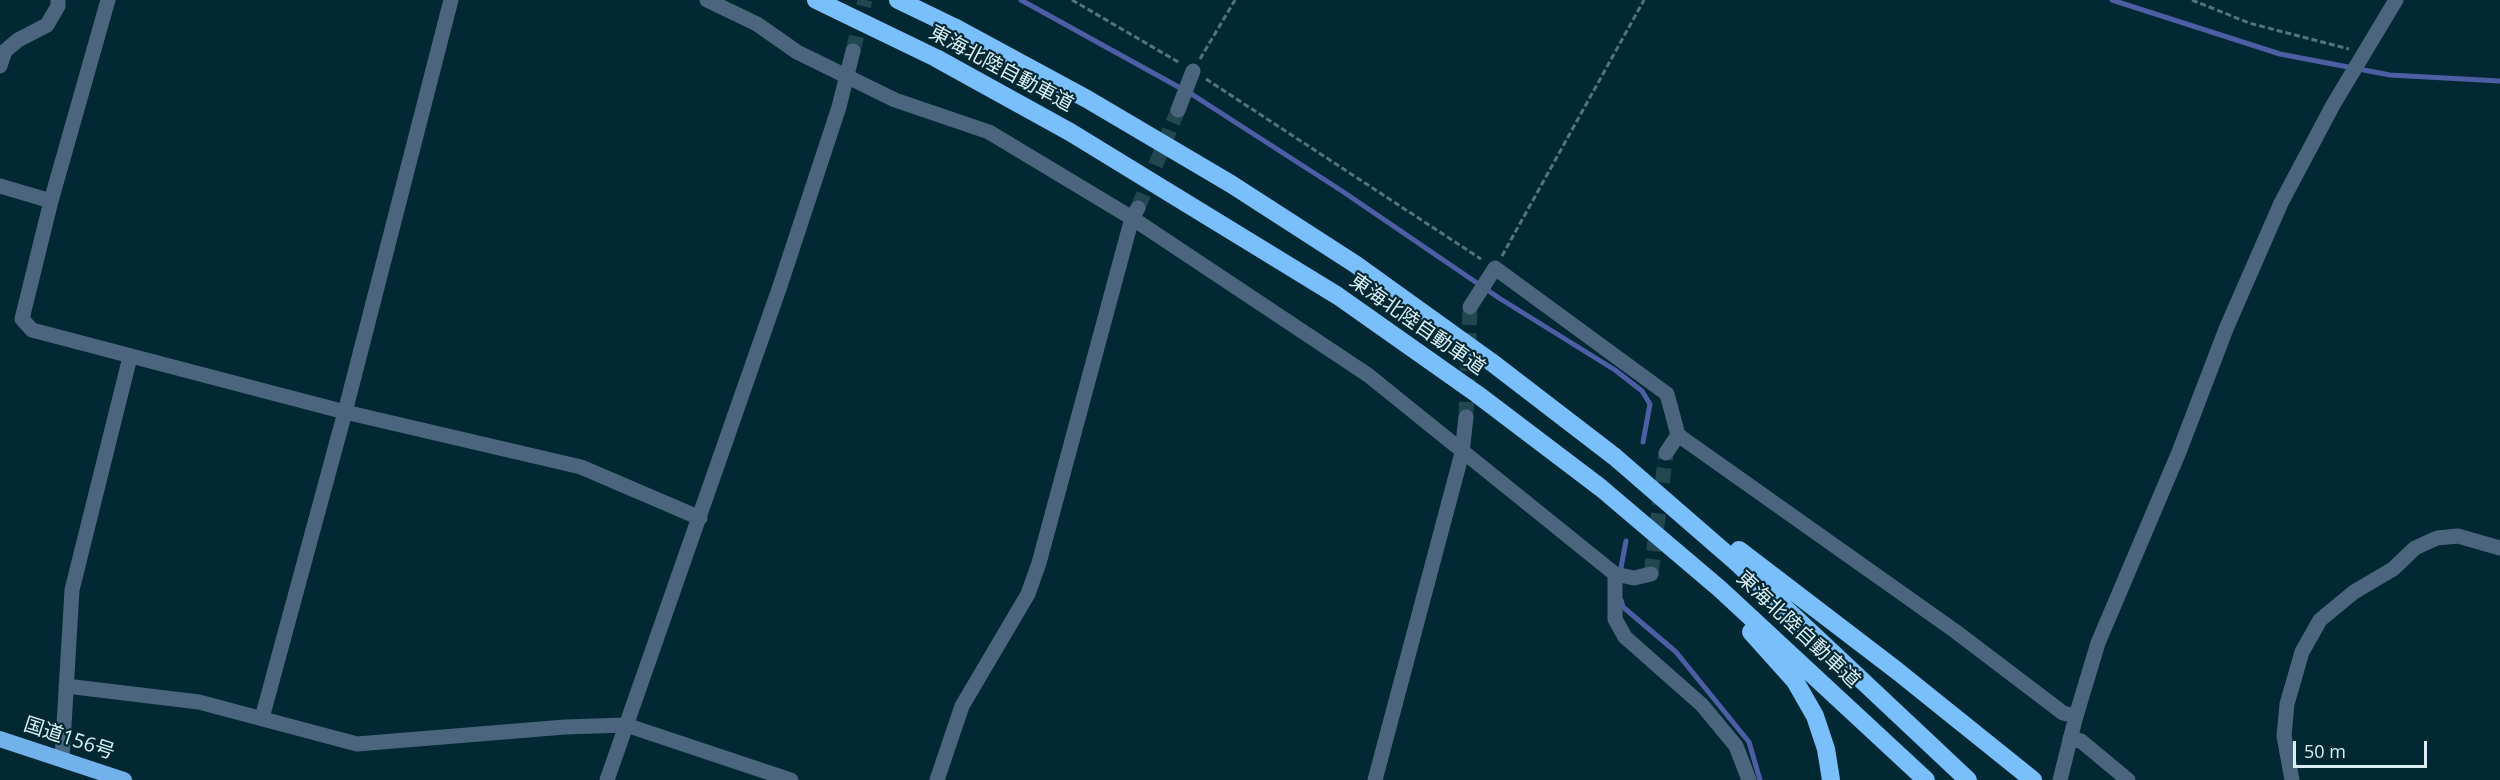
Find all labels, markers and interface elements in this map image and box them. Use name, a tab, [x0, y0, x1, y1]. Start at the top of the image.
street label: 東海北陸自動車道	[925, 21, 1077, 117]
street label: 東海北陸自動車道	[1345, 269, 1489, 381]
street label: 東海北陸自動車道	[1731, 567, 1865, 693]
street label: 国道156号	[20, 713, 118, 765]
scale bar	[2296, 729, 2430, 767]
text: 50 m	[2304, 739, 2346, 763]

